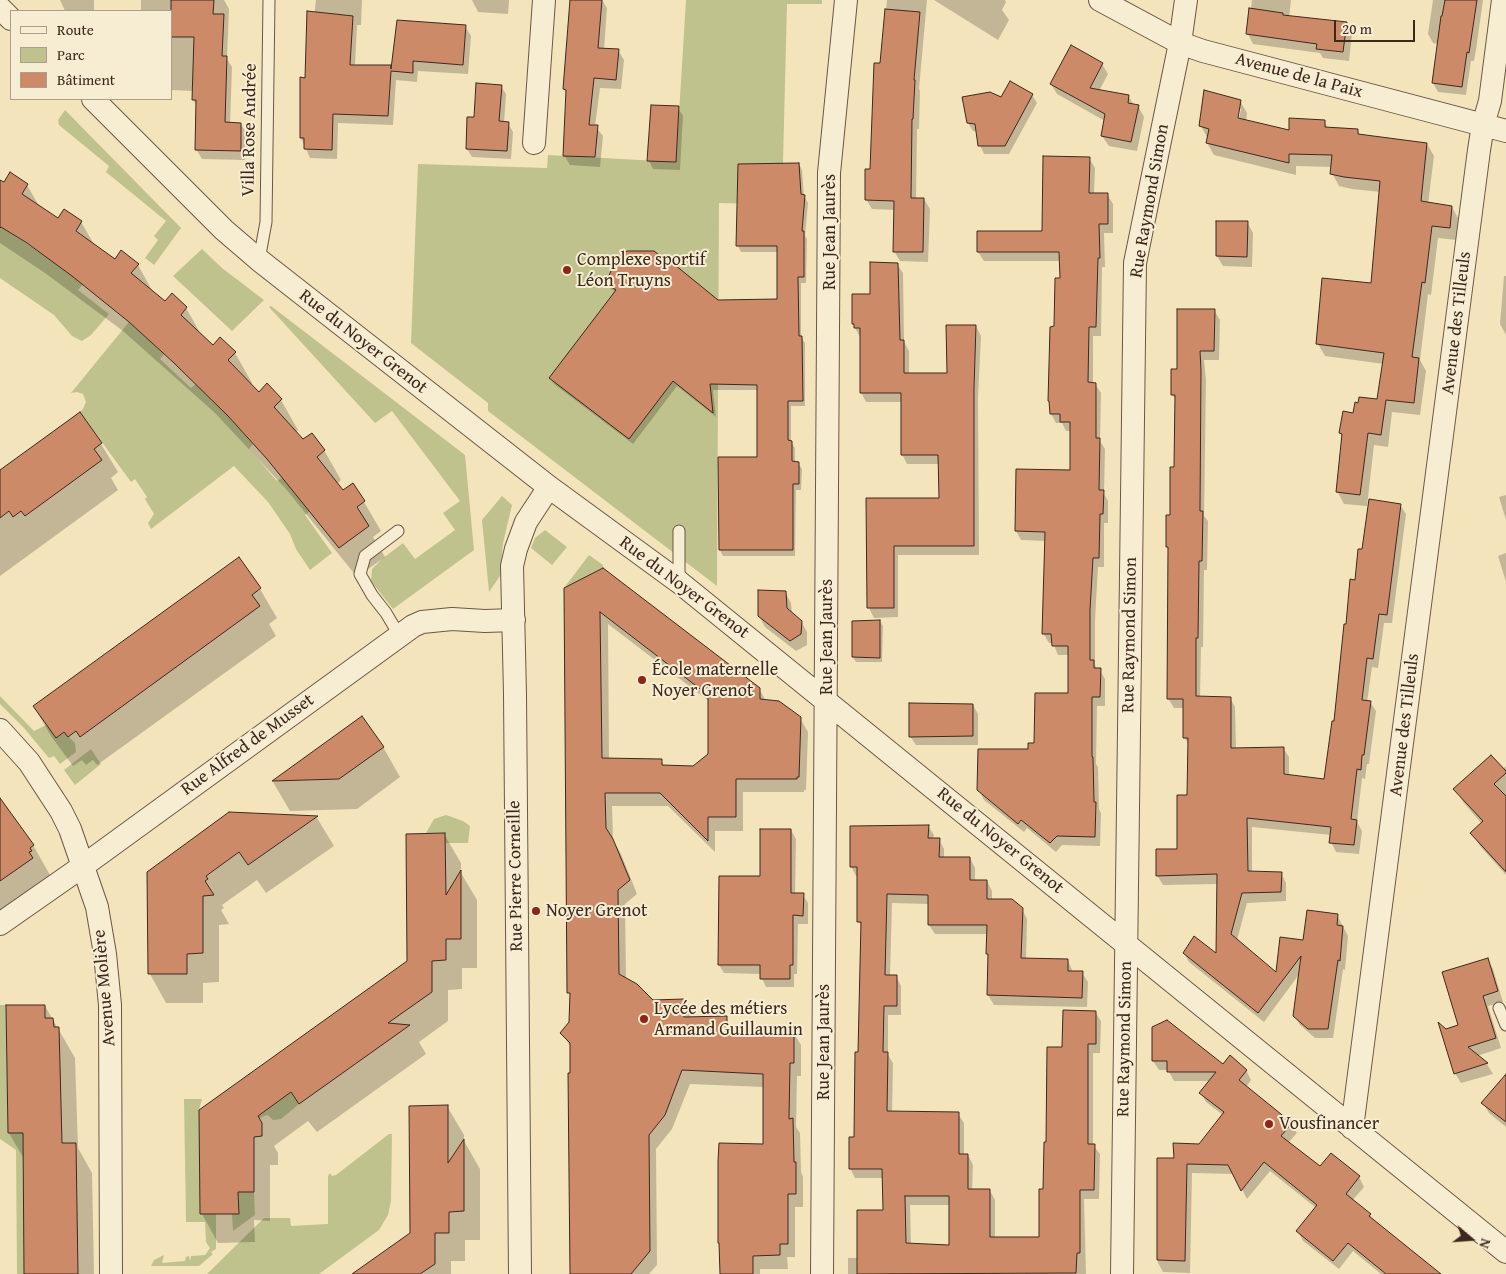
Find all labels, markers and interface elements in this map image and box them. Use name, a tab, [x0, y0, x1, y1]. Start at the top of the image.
legend	[10, 10, 172, 100]
scale bar	[1336, 10, 1417, 42]
text: 20 m	[1342, 18, 1372, 39]
text: Route	[57, 19, 94, 40]
text: Parc	[57, 44, 85, 65]
street label: Avenue de la Paix	[1233, 49, 1365, 103]
street label: Villa Rose Andrée	[238, 63, 262, 197]
text: Bâtiment	[57, 69, 115, 90]
street label: Rue Raymond Simon	[1126, 122, 1174, 280]
street label: Rue Jean Jaurès	[819, 174, 841, 290]
place label: Complexe sportif Léon Truyns	[577, 249, 706, 292]
street label: Avenue des Tilleuls	[1438, 250, 1476, 396]
marker: Complexe sportif Léon Truyns	[561, 264, 573, 276]
street label: Rue du Noyer Grenot	[294, 285, 432, 399]
street label: Rue du Noyer Grenot	[615, 532, 753, 644]
street label: Rue Raymond Simon	[1118, 557, 1142, 713]
street label: Rue Jean Jaurès	[816, 579, 838, 695]
street label: Avenue des Tilleuls	[1386, 652, 1424, 798]
place label: École maternelle Noyer Grenot	[652, 659, 778, 702]
marker: École maternelle Noyer Grenot	[636, 674, 648, 686]
street label: Rue Alfred de Musset	[177, 690, 319, 800]
street label: Rue du Noyer Grenot	[932, 783, 1068, 899]
street label: Rue Pierre Corneille	[504, 800, 528, 952]
place label: Noyer Grenot	[546, 900, 647, 922]
marker: Noyer Grenot	[530, 905, 542, 917]
street label: Avenue Molière	[89, 929, 121, 1047]
street label: Rue Raymond Simon	[1113, 961, 1137, 1117]
street label: Rue Jean Jaurès	[813, 984, 835, 1100]
place label: Lycée des métiers Armand Guillaumin	[654, 998, 803, 1040]
marker: Lycée des métiers Armand Guillaumin	[638, 1013, 650, 1025]
place label: Vousfinancer	[1279, 1113, 1379, 1135]
marker: Vousfinancer	[1263, 1118, 1275, 1130]
north arrow	[1446, 1214, 1496, 1264]
text: N	[1474, 1236, 1496, 1251]

